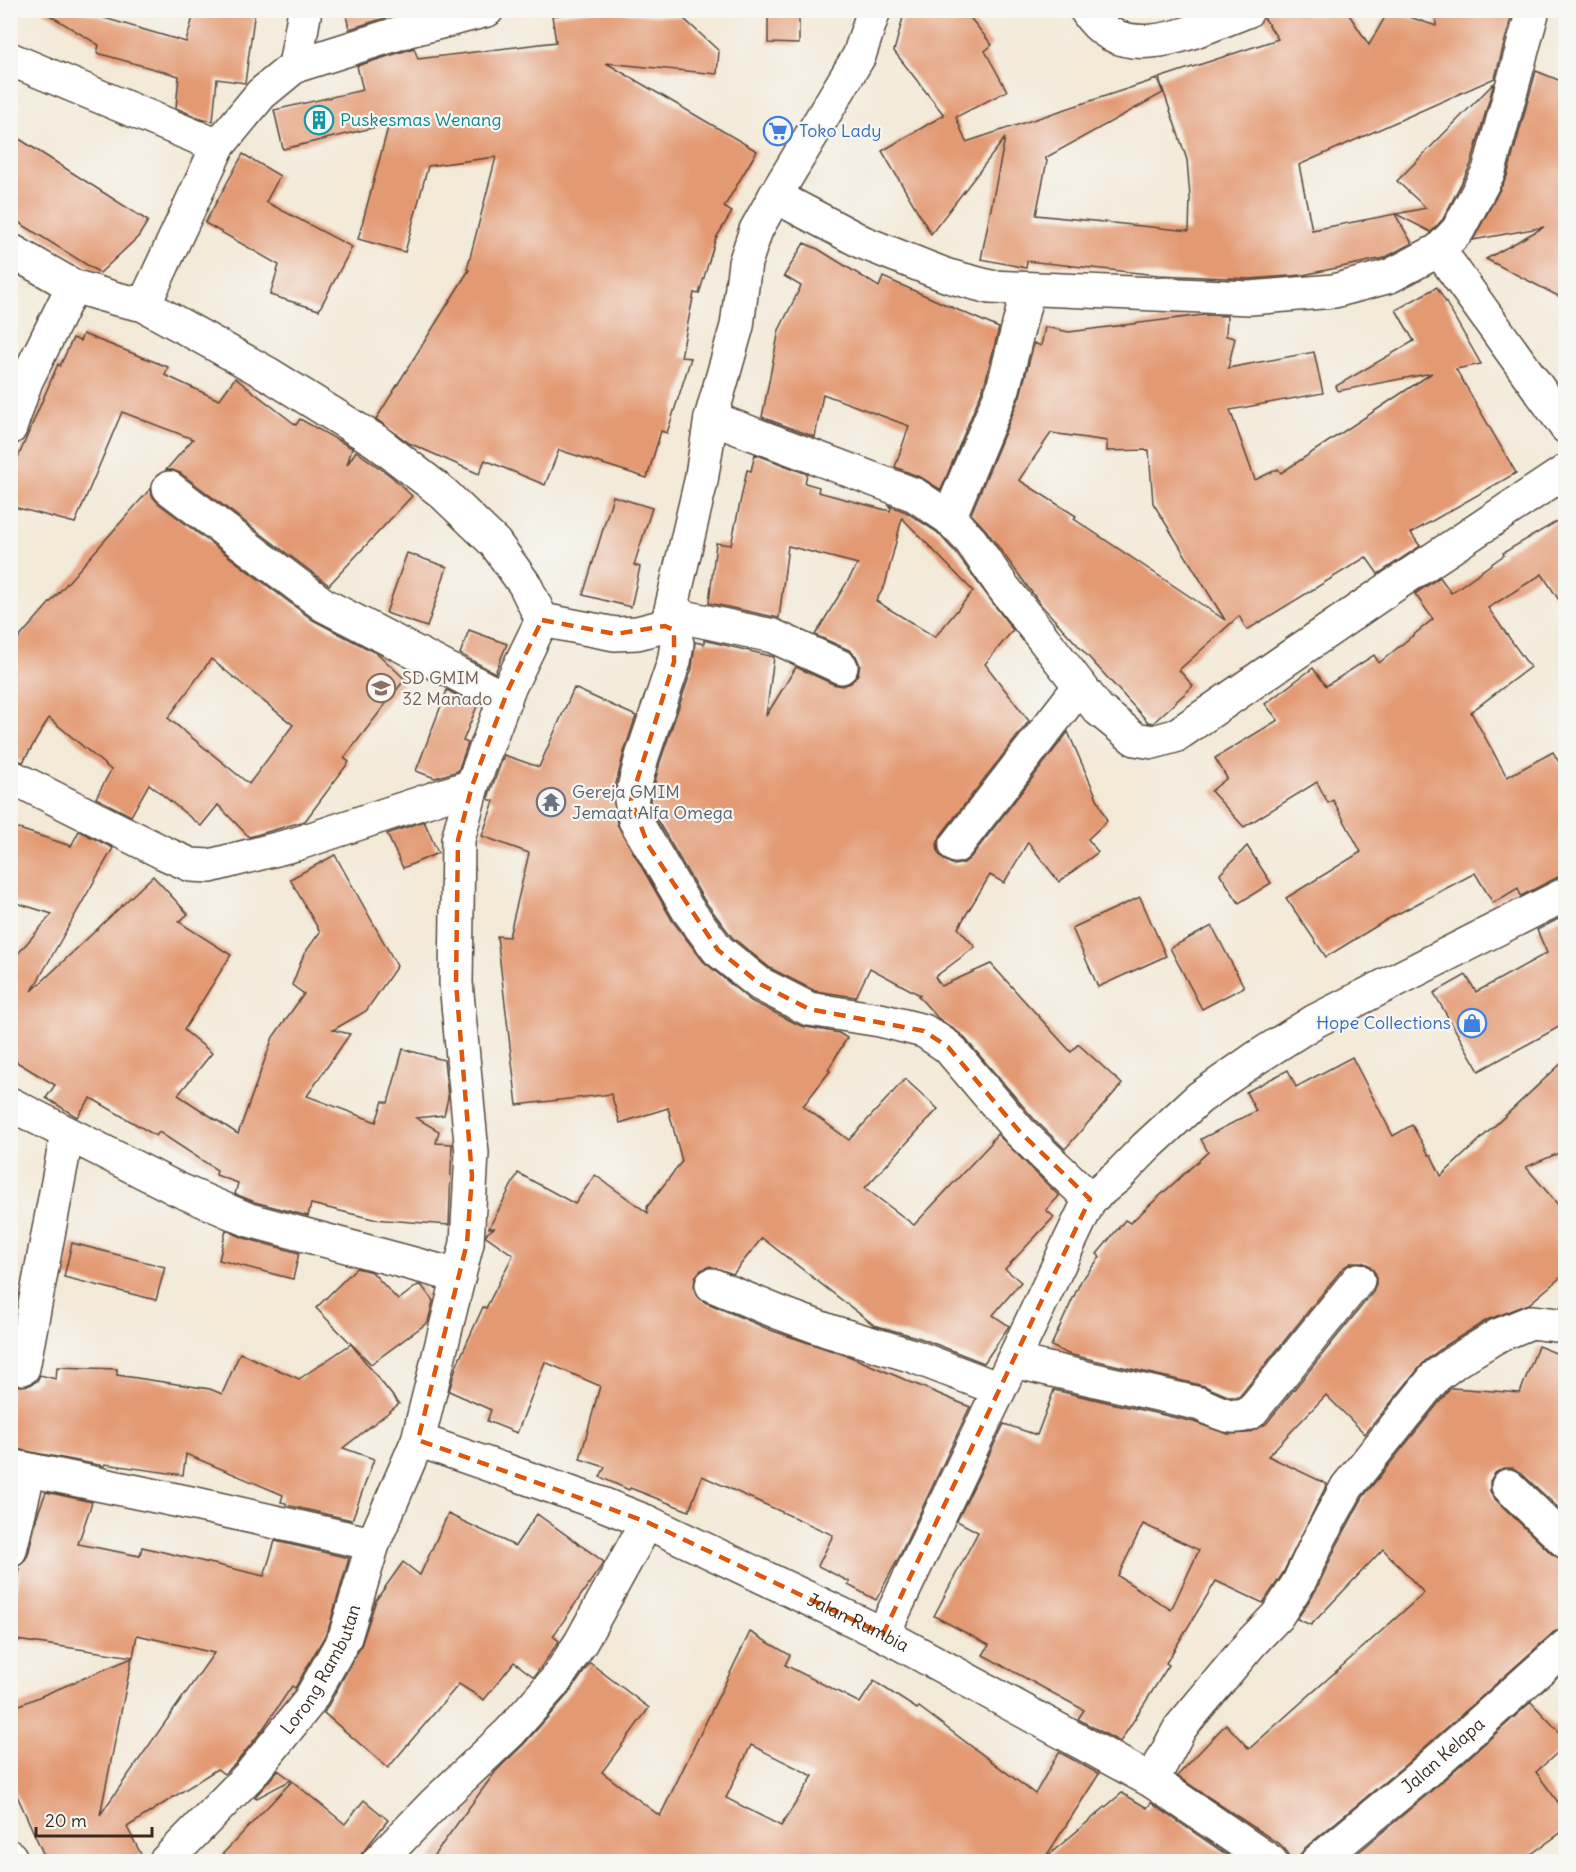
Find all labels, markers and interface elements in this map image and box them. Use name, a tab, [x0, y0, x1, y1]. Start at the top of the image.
building icon: Puskesmas Wenang	[303, 104, 335, 136]
place label: Puskesmas Wenang	[340, 108, 502, 131]
supermarket icon: Toko Lady	[762, 115, 794, 147]
place label: Toko Lady	[799, 119, 882, 142]
place label: SD GMIM 32 Manado	[402, 666, 492, 710]
school or university icon: SD GMIM 32 Manado	[365, 672, 397, 704]
place label: Gereja GMIM Jemaat Alfa Omega	[572, 780, 733, 824]
temple icon: Gereja GMIM Jemaat Alfa Omega	[535, 786, 567, 818]
shop icon: Hope Collections	[1456, 1007, 1488, 1039]
place label: Hope Collections	[1316, 1011, 1451, 1034]
street label: Jalan Rumbia	[804, 1588, 913, 1657]
street label: Lorong Rambutan	[275, 1601, 365, 1739]
street label: Jalan Kelapa	[1396, 1712, 1489, 1798]
scale bar	[36, 1800, 152, 1838]
text: 20 m	[45, 1809, 87, 1832]

